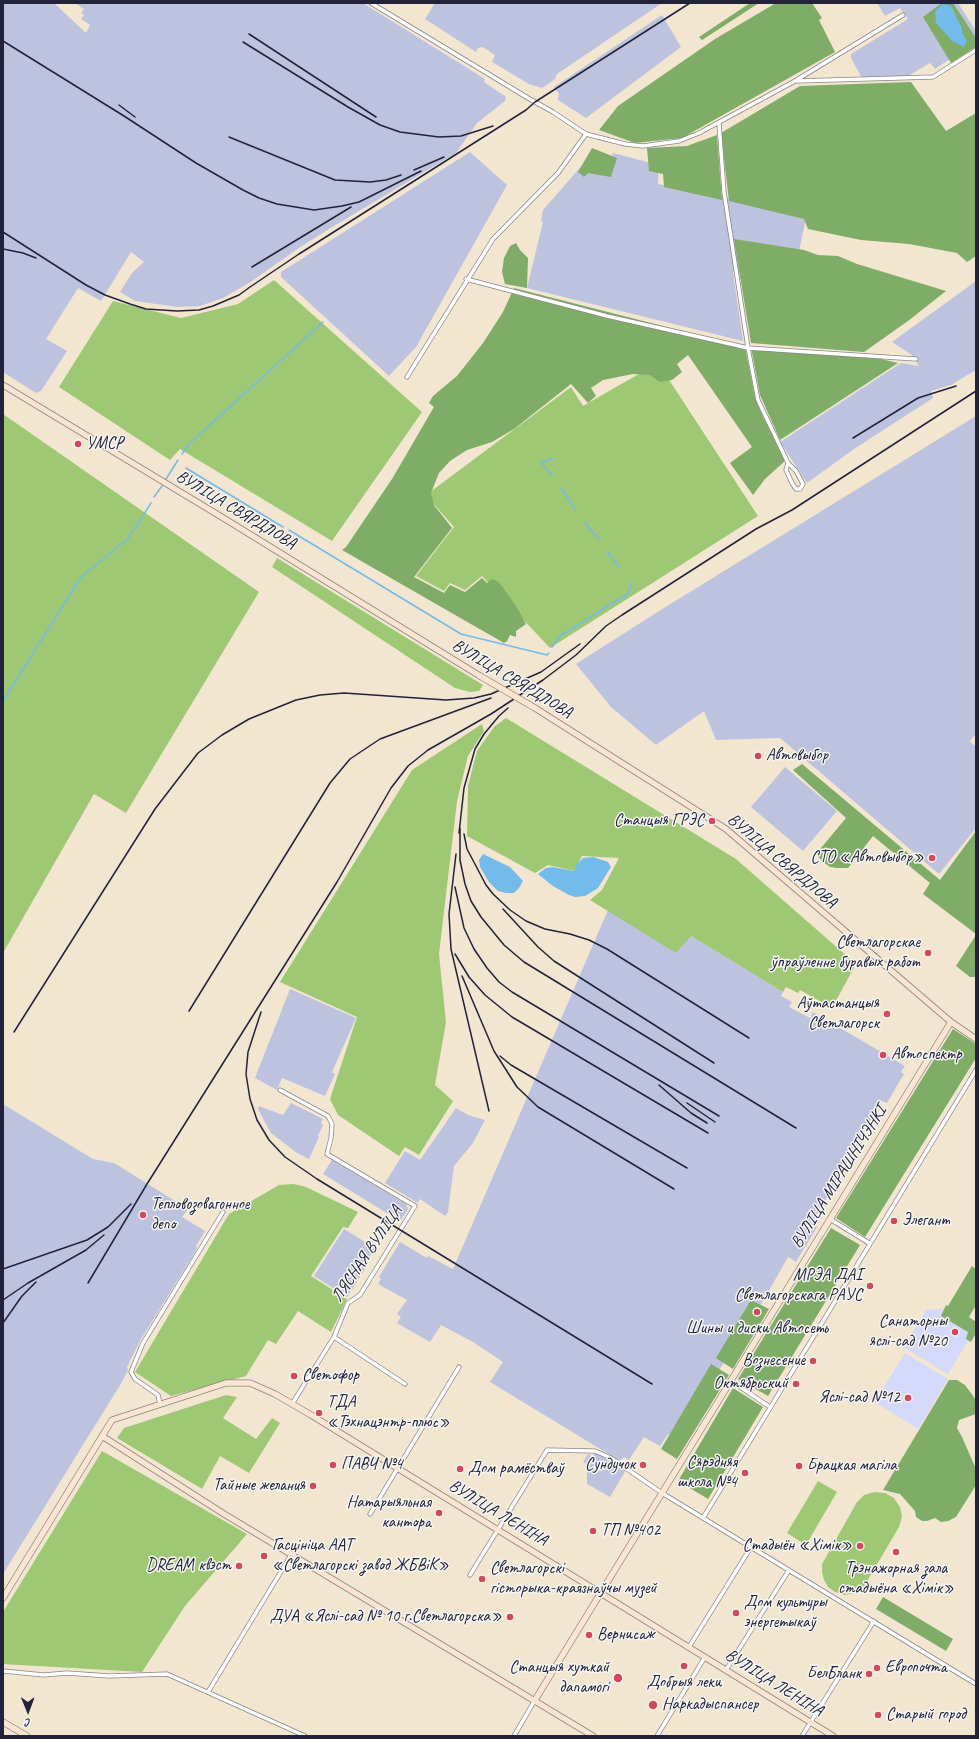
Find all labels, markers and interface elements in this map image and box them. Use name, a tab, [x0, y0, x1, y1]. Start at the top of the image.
place label: УМСР	[86, 434, 123, 454]
marker: УМСР	[73, 439, 83, 449]
street label: ВУЛІЦА СВЯРДЛОВА	[172, 466, 300, 554]
street label: ВУЛІЦА СВЯРДЛОВА	[448, 635, 576, 723]
place label: Автовыбор	[766, 746, 828, 766]
marker: Автовыбор	[753, 751, 763, 761]
street label: ВУЛІЦА СВЯРДЛОВА	[723, 809, 841, 913]
place label: Станцыя ГРЭС	[614, 811, 704, 831]
marker: Станцыя ГРЭС	[707, 816, 717, 826]
place label: СТО «Автовыбор»	[811, 848, 924, 868]
marker: СТО «Автовыбор»	[927, 853, 937, 863]
place label: Светлагорскае ўпраўленне буравых работ	[771, 933, 920, 973]
marker: Светлагорскае ўпраўленне буравых работ	[923, 948, 933, 958]
place label: Аўтастанцыя Светлагорск	[797, 994, 879, 1034]
marker: Аўтастанцыя Светлагорск	[882, 1009, 892, 1019]
place label: Автоспектр	[891, 1045, 962, 1065]
marker: Автоспектр	[878, 1050, 888, 1060]
street label: ВУЛІЦА МІРАШНІЧЭНКІ	[787, 1102, 891, 1252]
place label: Тепловозовагонное депо	[151, 1195, 249, 1235]
street label: ЛЯСНАЯ ВУЛІЦА	[327, 1202, 407, 1306]
marker: Тепловозовагонное депо	[138, 1210, 148, 1220]
place label: Элегант	[902, 1211, 949, 1231]
marker: Элегант	[889, 1216, 899, 1226]
place label: МРЭА ДАІ Светлагорскага РАУС	[735, 1266, 862, 1306]
marker: МРЭА ДАІ Светлагорскага РАУС	[865, 1281, 875, 1291]
marker: Шины и диски Автосеть	[752, 1307, 762, 1317]
place label: Санаторны яслі-сад №20	[869, 1312, 947, 1352]
place label: Шины и диски Автосеть	[686, 1319, 828, 1339]
marker: Санаторны яслі-сад №20	[950, 1327, 960, 1337]
place label: Вознесение	[742, 1351, 805, 1371]
marker: Вознесение	[808, 1356, 818, 1366]
place label: Светофор	[302, 1366, 359, 1386]
marker: Светофор	[289, 1371, 299, 1381]
place label: Октябрьский	[714, 1374, 788, 1394]
marker: Октябрьский	[791, 1379, 801, 1389]
place label: Яслі-сад №12	[819, 1388, 900, 1408]
place label: ТДА «Тэхнацэнтр-плюс»	[327, 1393, 450, 1433]
marker: Яслі-сад №12	[903, 1393, 913, 1403]
marker: ТДА «Тэхнацэнтр-плюс»	[314, 1408, 324, 1418]
place label: Сярэдняя школа №4	[677, 1453, 737, 1493]
place label: ПАВЧ №4	[341, 1455, 403, 1475]
place label: Сундучок	[585, 1455, 635, 1475]
place label: Брацкая магіла	[807, 1456, 897, 1476]
place label: Дом рамёстваў	[468, 1459, 564, 1479]
marker: ПАВЧ №4	[328, 1460, 338, 1470]
marker: Сундучок	[638, 1460, 648, 1470]
marker: Брацкая магіла	[794, 1461, 804, 1471]
marker: Дом рамёстваў	[455, 1464, 465, 1474]
marker: Сярэдняя школа №4	[740, 1468, 750, 1478]
place label: Тайные желания	[213, 1476, 305, 1496]
street label: ВУЛІЦА ЛЕНІНА	[445, 1476, 551, 1550]
marker: Тайные желания	[308, 1481, 318, 1491]
place label: Натарыяльная кантора	[347, 1493, 431, 1533]
marker: Натарыяльная кантора	[434, 1508, 444, 1518]
place label: ТП №402	[601, 1521, 660, 1541]
marker: ТП №402	[588, 1526, 598, 1536]
place label: Гасцініца ААТ «Светлагорскі завод ЖБВіК»	[272, 1536, 449, 1576]
place label: Стадыён «Хімік»	[743, 1536, 852, 1556]
marker: Стадыён «Хімік»	[855, 1541, 865, 1551]
marker: Трэнажорная зала стадыёна «Хімік»	[891, 1547, 901, 1557]
marker: Гасцініца ААТ «Светлагорскі завод ЖБВіК»	[259, 1551, 269, 1561]
place label: DREAM квэст	[146, 1556, 231, 1576]
place label: Светлагорскі гісторыка-краязнаўчы музей	[490, 1559, 657, 1599]
place label: Трэнажорная зала стадыёна «Хімік»	[838, 1559, 954, 1599]
marker: DREAM квэст	[234, 1561, 244, 1571]
marker: Светлагорскі гісторыка-краязнаўчы музей	[477, 1574, 487, 1584]
place label: Дом культуры энергетыкаў	[744, 1593, 827, 1633]
place label: ДУА «Яслі-сад № 10 г.Светлагорска»	[270, 1607, 502, 1627]
marker: Дом культуры энергетыкаў	[731, 1608, 741, 1618]
marker: ДУА «Яслі-сад № 10 г.Светлагорска»	[505, 1612, 515, 1622]
place label: Вернисаж	[597, 1625, 654, 1645]
marker: Вернисаж	[584, 1630, 594, 1640]
street label: ВУЛІЦА ЛЕНІНА	[721, 1645, 827, 1721]
place label: Станцыя хуткай дапамогі	[509, 1658, 609, 1698]
place label: Европочта	[885, 1658, 947, 1678]
marker: Добрыя леки	[679, 1661, 689, 1671]
marker: Европочта	[872, 1663, 882, 1673]
place label: БелБланк	[807, 1664, 861, 1684]
marker: БелБланк	[864, 1669, 874, 1679]
marker: Станцыя хуткай дапамогі	[612, 1672, 624, 1684]
place label: Добрыя леки	[647, 1673, 721, 1693]
north arrow	[8, 1691, 48, 1731]
place label: Наркадыспансер	[662, 1695, 759, 1715]
marker: Наркадыспансер	[647, 1699, 659, 1711]
place label: Старый город	[886, 1705, 966, 1725]
marker: Старый город	[873, 1710, 883, 1720]
text: С	[25, 1716, 31, 1730]

